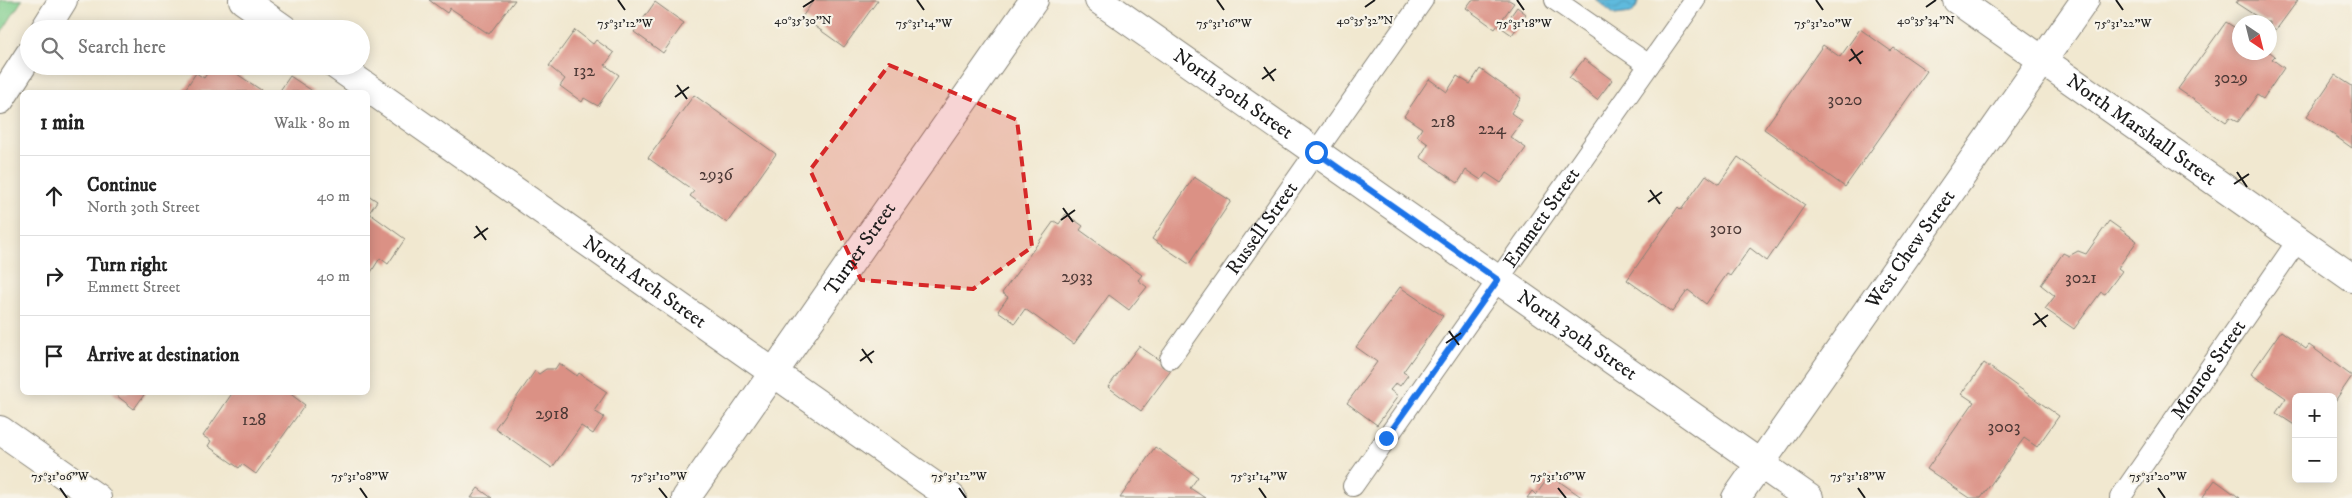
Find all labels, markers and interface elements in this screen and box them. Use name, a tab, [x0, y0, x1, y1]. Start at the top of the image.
text: 40°35'30"N	[774, 13, 832, 28]
text: 40°35'32"N	[1337, 13, 1394, 28]
text: 40°35'34"N	[1897, 13, 1955, 28]
north arrow	[2232, 15, 2277, 60]
text: 75°31'12"W	[597, 16, 654, 31]
text: 75°31'14"W	[896, 16, 953, 31]
text: 75°31'16"W	[1196, 16, 1253, 31]
text: 75°31'18"W	[1496, 16, 1553, 31]
text: 75°31'20"W	[1794, 16, 1853, 31]
text: 75°31'22"W	[2095, 16, 2152, 31]
search box	[20, 20, 370, 75]
icon: search	[38, 34, 66, 62]
text: Search here	[78, 36, 166, 59]
street label: North 30th Street	[1168, 43, 1298, 145]
house number: 132	[573, 60, 595, 82]
house number: 3029	[2214, 67, 2248, 89]
street label: North Marshall Street	[2062, 69, 2222, 191]
house number: 3020	[1828, 89, 1862, 111]
text: 1 min	[40, 110, 84, 136]
house number: 218	[1431, 111, 1455, 133]
text: Walk · 80 m	[274, 113, 350, 133]
house number: 224	[1478, 118, 1507, 140]
route start	[1305, 141, 1328, 164]
street label: Emmett Street	[1498, 163, 1586, 273]
house number: 2936	[699, 164, 734, 186]
text: Continue	[87, 174, 157, 197]
street label: Russell Street	[1221, 177, 1304, 280]
icon: ahead	[40, 182, 68, 210]
street label: West Chew Street	[1860, 185, 1961, 314]
text: 40 m	[317, 186, 350, 206]
text: North 30th Street	[87, 197, 200, 217]
street label: Turner Street	[819, 197, 901, 300]
house number: 3010	[1710, 218, 1742, 240]
street label: North Arch Street	[578, 230, 711, 334]
text: Turn right	[87, 254, 167, 277]
icon: right	[40, 262, 68, 290]
text: 40 m	[317, 266, 350, 286]
house number: 2933	[1061, 266, 1093, 288]
house number: 3021	[2065, 267, 2097, 289]
text: Emmett Street	[87, 277, 180, 297]
street label: North 30th Street	[1512, 285, 1642, 386]
street label: Monroe Street	[2166, 315, 2252, 424]
icon: arrive	[40, 342, 68, 370]
text: Arrive at destination	[87, 344, 239, 367]
map controls	[2292, 393, 2337, 483]
button: +	[2292, 393, 2337, 438]
house number: 2918	[535, 403, 569, 425]
house number: 128	[242, 409, 266, 431]
house number: 3003	[1988, 416, 2020, 438]
route end	[1375, 427, 1398, 450]
button: −	[2292, 438, 2337, 483]
text: 75°31'06"W	[31, 469, 90, 484]
text: 75°31'08"W	[331, 469, 390, 484]
text: 75°31'10"W	[631, 469, 688, 484]
text: 75°31'12"W	[931, 469, 988, 484]
text: 75°31'14"W	[1231, 469, 1288, 484]
text: 75°31'16"W	[1530, 469, 1587, 484]
text: 75°31'18"W	[1830, 469, 1887, 484]
text: 75°31'20"W	[2129, 469, 2188, 484]

